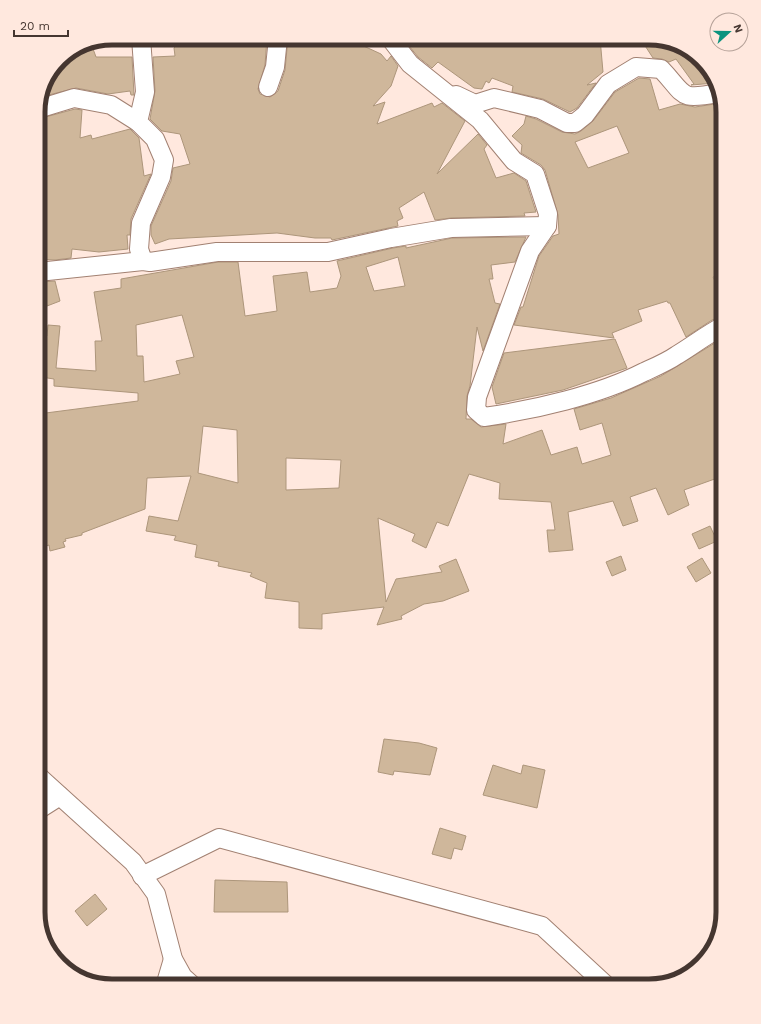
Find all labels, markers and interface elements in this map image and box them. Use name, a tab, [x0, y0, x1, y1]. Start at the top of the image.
scale bar	[14, 12, 68, 38]
north arrow	[709, 12, 749, 52]
text: 20 m	[20, 19, 50, 33]
text: N	[730, 22, 745, 35]

